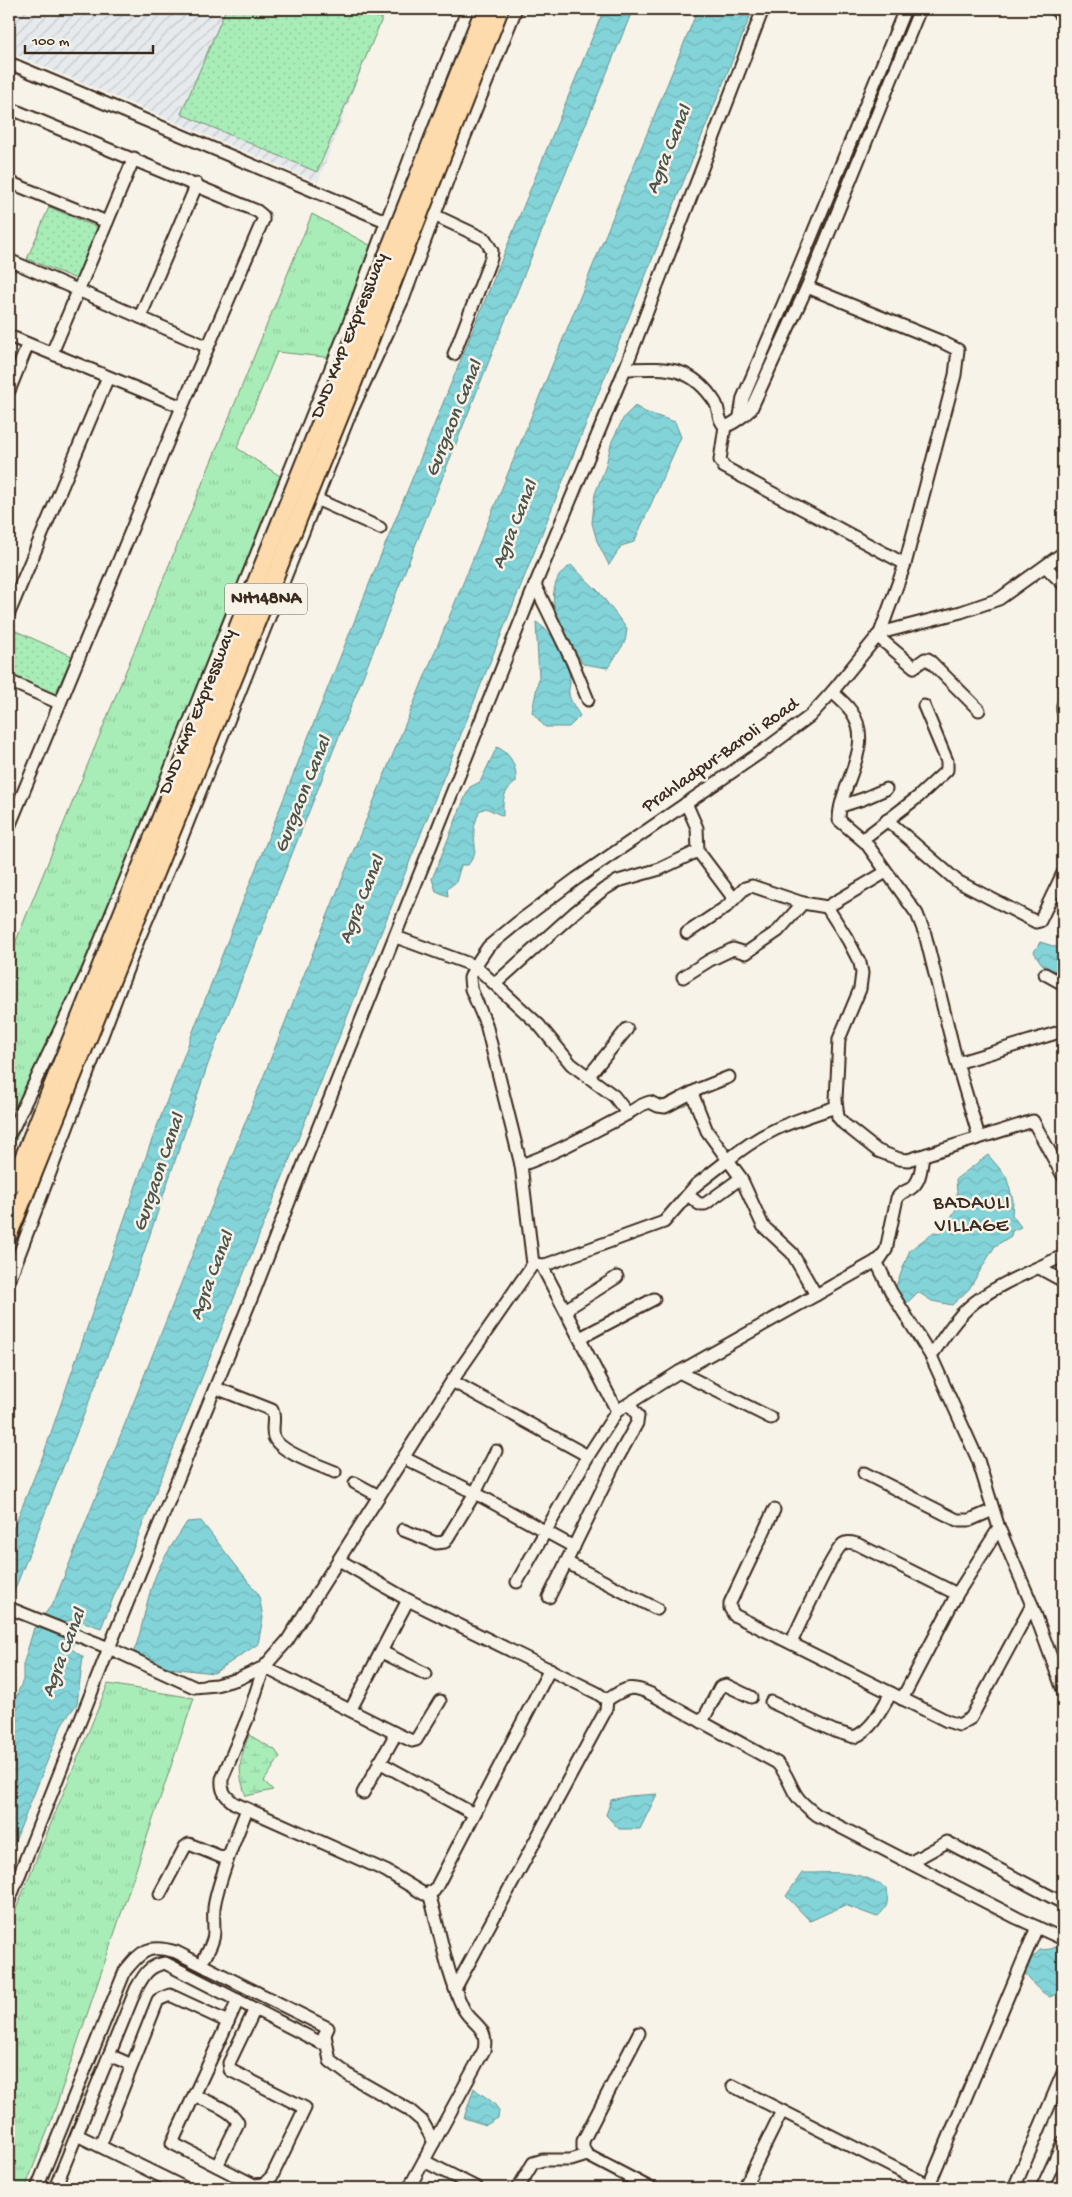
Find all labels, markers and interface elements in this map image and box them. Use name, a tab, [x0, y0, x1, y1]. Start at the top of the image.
scale bar	[25, 22, 152, 54]
text: 100 m	[31, 33, 70, 51]
water label: Agra Canal	[642, 101, 699, 197]
street label: DND KMP Expressway	[306, 249, 394, 424]
water label: Gurgaon Canal	[421, 356, 489, 480]
water label: Agra Canal	[488, 476, 545, 572]
road number: NH148NA	[225, 584, 307, 614]
street label: DND KMP Expressway	[154, 625, 242, 800]
street label: Prahladpur-Baroli Road	[637, 692, 805, 819]
water label: Gurgaon Canal	[270, 732, 338, 856]
water label: Agra Canal	[335, 851, 392, 947]
water label: Gurgaon Canal	[129, 1110, 191, 1235]
district label: BADAULI VILLAGE	[932, 1193, 1011, 1239]
water label: Agra Canal	[186, 1227, 241, 1324]
water label: Agra Canal	[38, 1604, 93, 1701]

